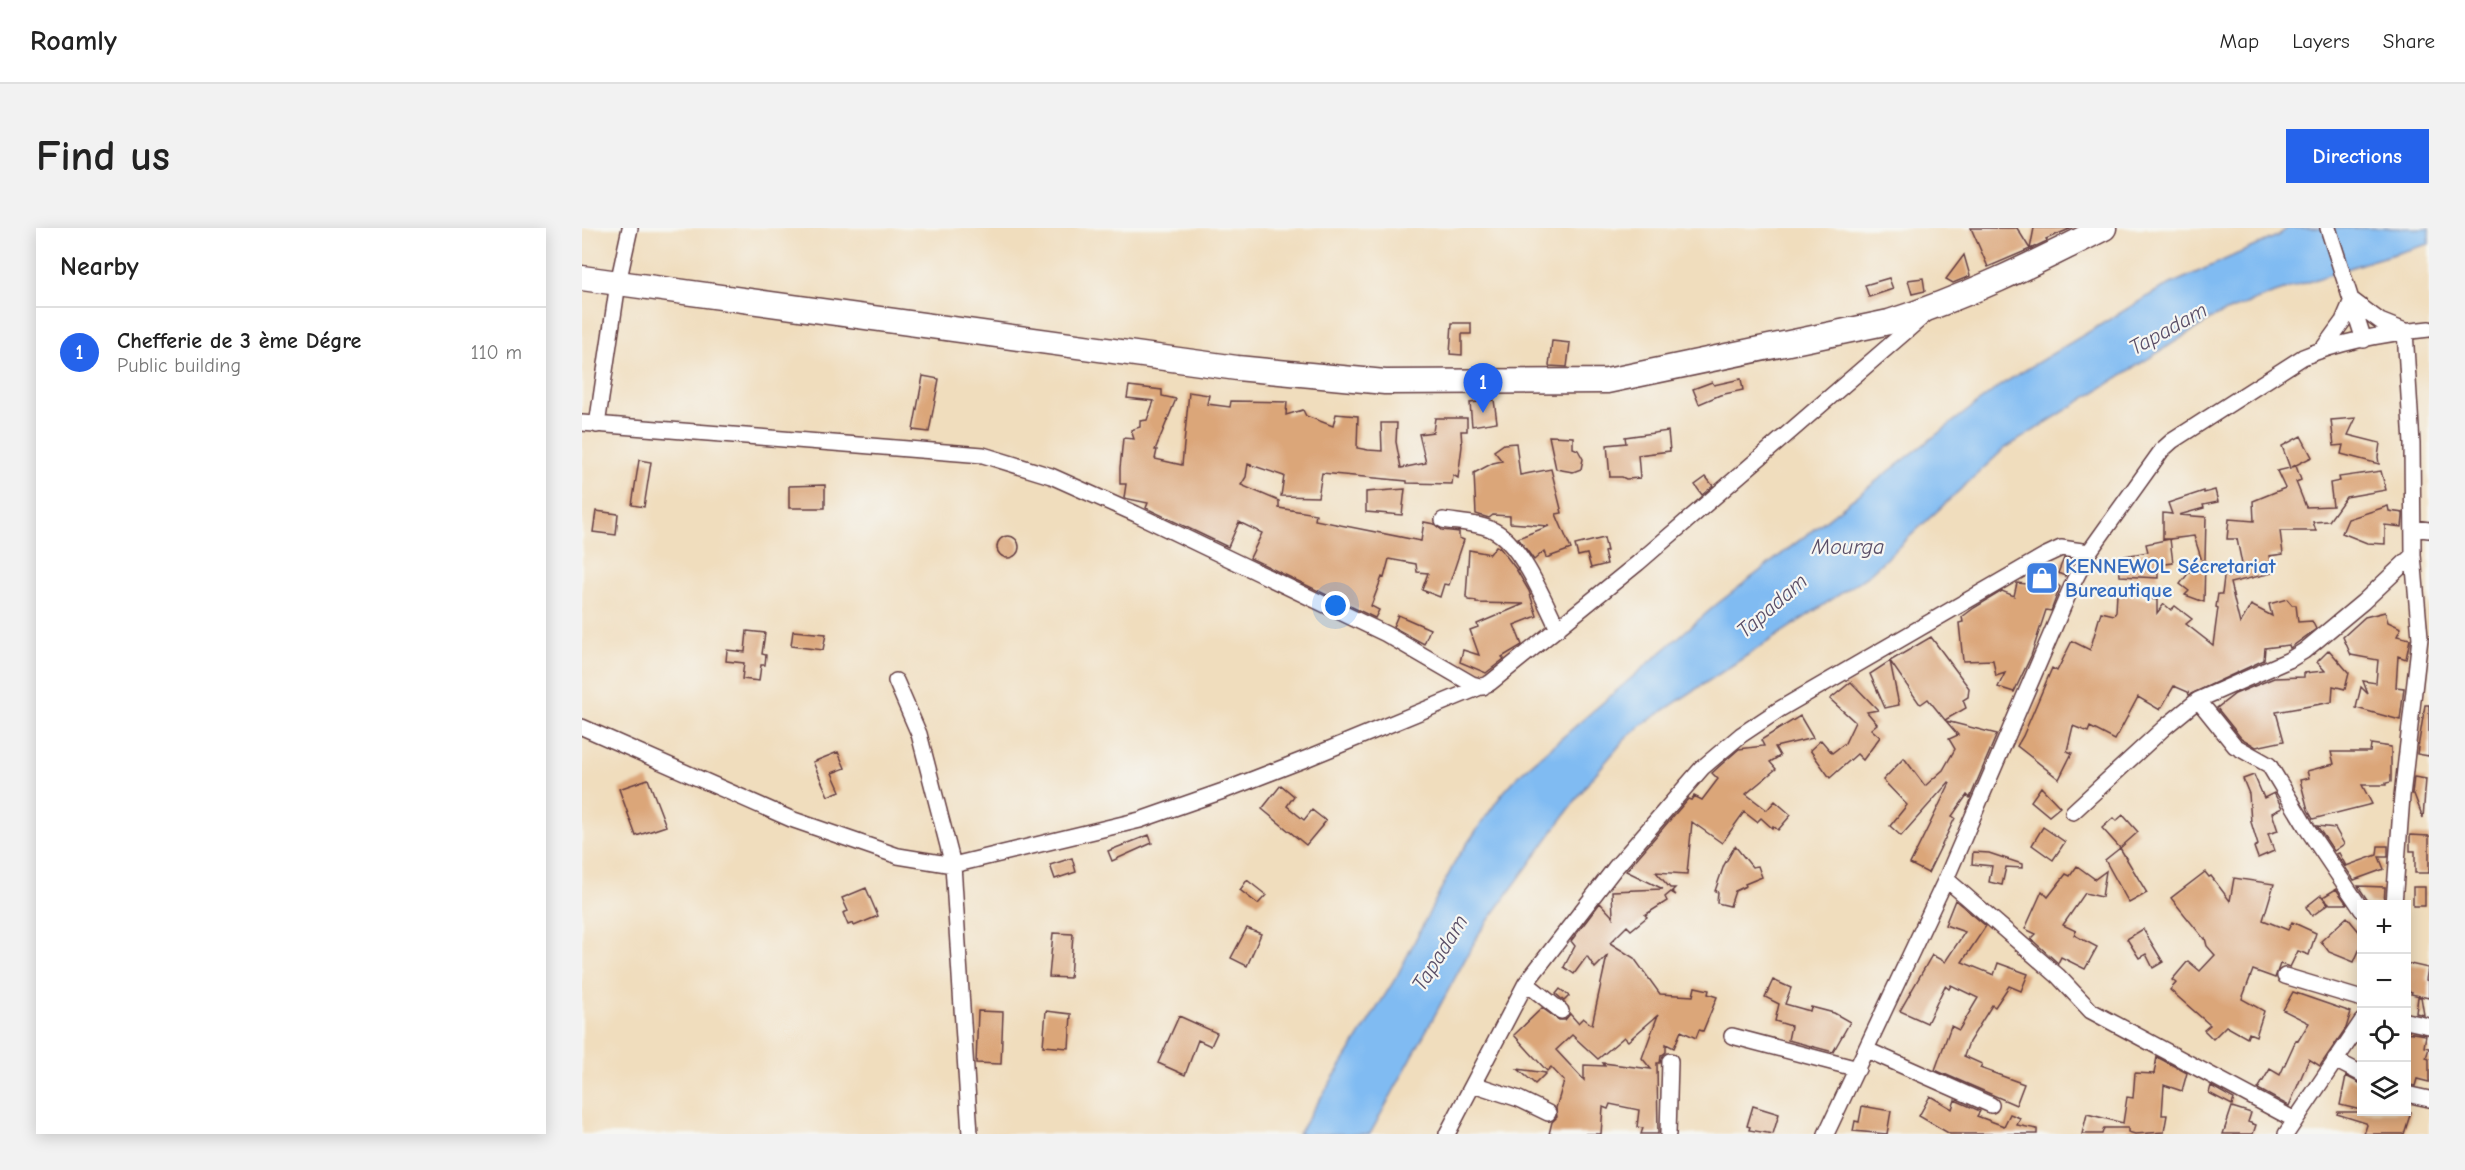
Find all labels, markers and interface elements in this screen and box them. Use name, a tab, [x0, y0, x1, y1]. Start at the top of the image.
text: Roamly	[30, 25, 117, 57]
text: Map	[2220, 29, 2259, 53]
text: Layers	[2292, 29, 2350, 53]
text: Share	[2383, 29, 2435, 53]
button: Directions	[2286, 129, 2429, 183]
text: Find us	[36, 132, 170, 181]
text: Nearby	[60, 252, 139, 282]
water label: Tapadam	[2124, 297, 2212, 361]
text: Chefferie de 3 ème Dégre	[117, 328, 361, 354]
text: 1	[76, 341, 83, 364]
text: 110 m	[471, 341, 522, 364]
text: Public building	[117, 354, 241, 377]
pin: 1	[1464, 364, 1502, 413]
water label: Mourga	[1811, 534, 1884, 560]
place label: KENNEWOL Sécretariat Bureautique	[2065, 554, 2277, 602]
shop icon: KENNEWOL Sécretariat Bureautique	[2024, 560, 2060, 596]
water label: Tapadam	[1731, 568, 1813, 644]
your location	[1321, 591, 1350, 620]
map controls	[2357, 900, 2411, 1116]
button: +	[2357, 900, 2411, 954]
water label: Tapadam	[1406, 910, 1474, 996]
button: −	[2357, 954, 2411, 1008]
button: locate	[2357, 1008, 2411, 1062]
button: layers	[2357, 1062, 2411, 1116]

